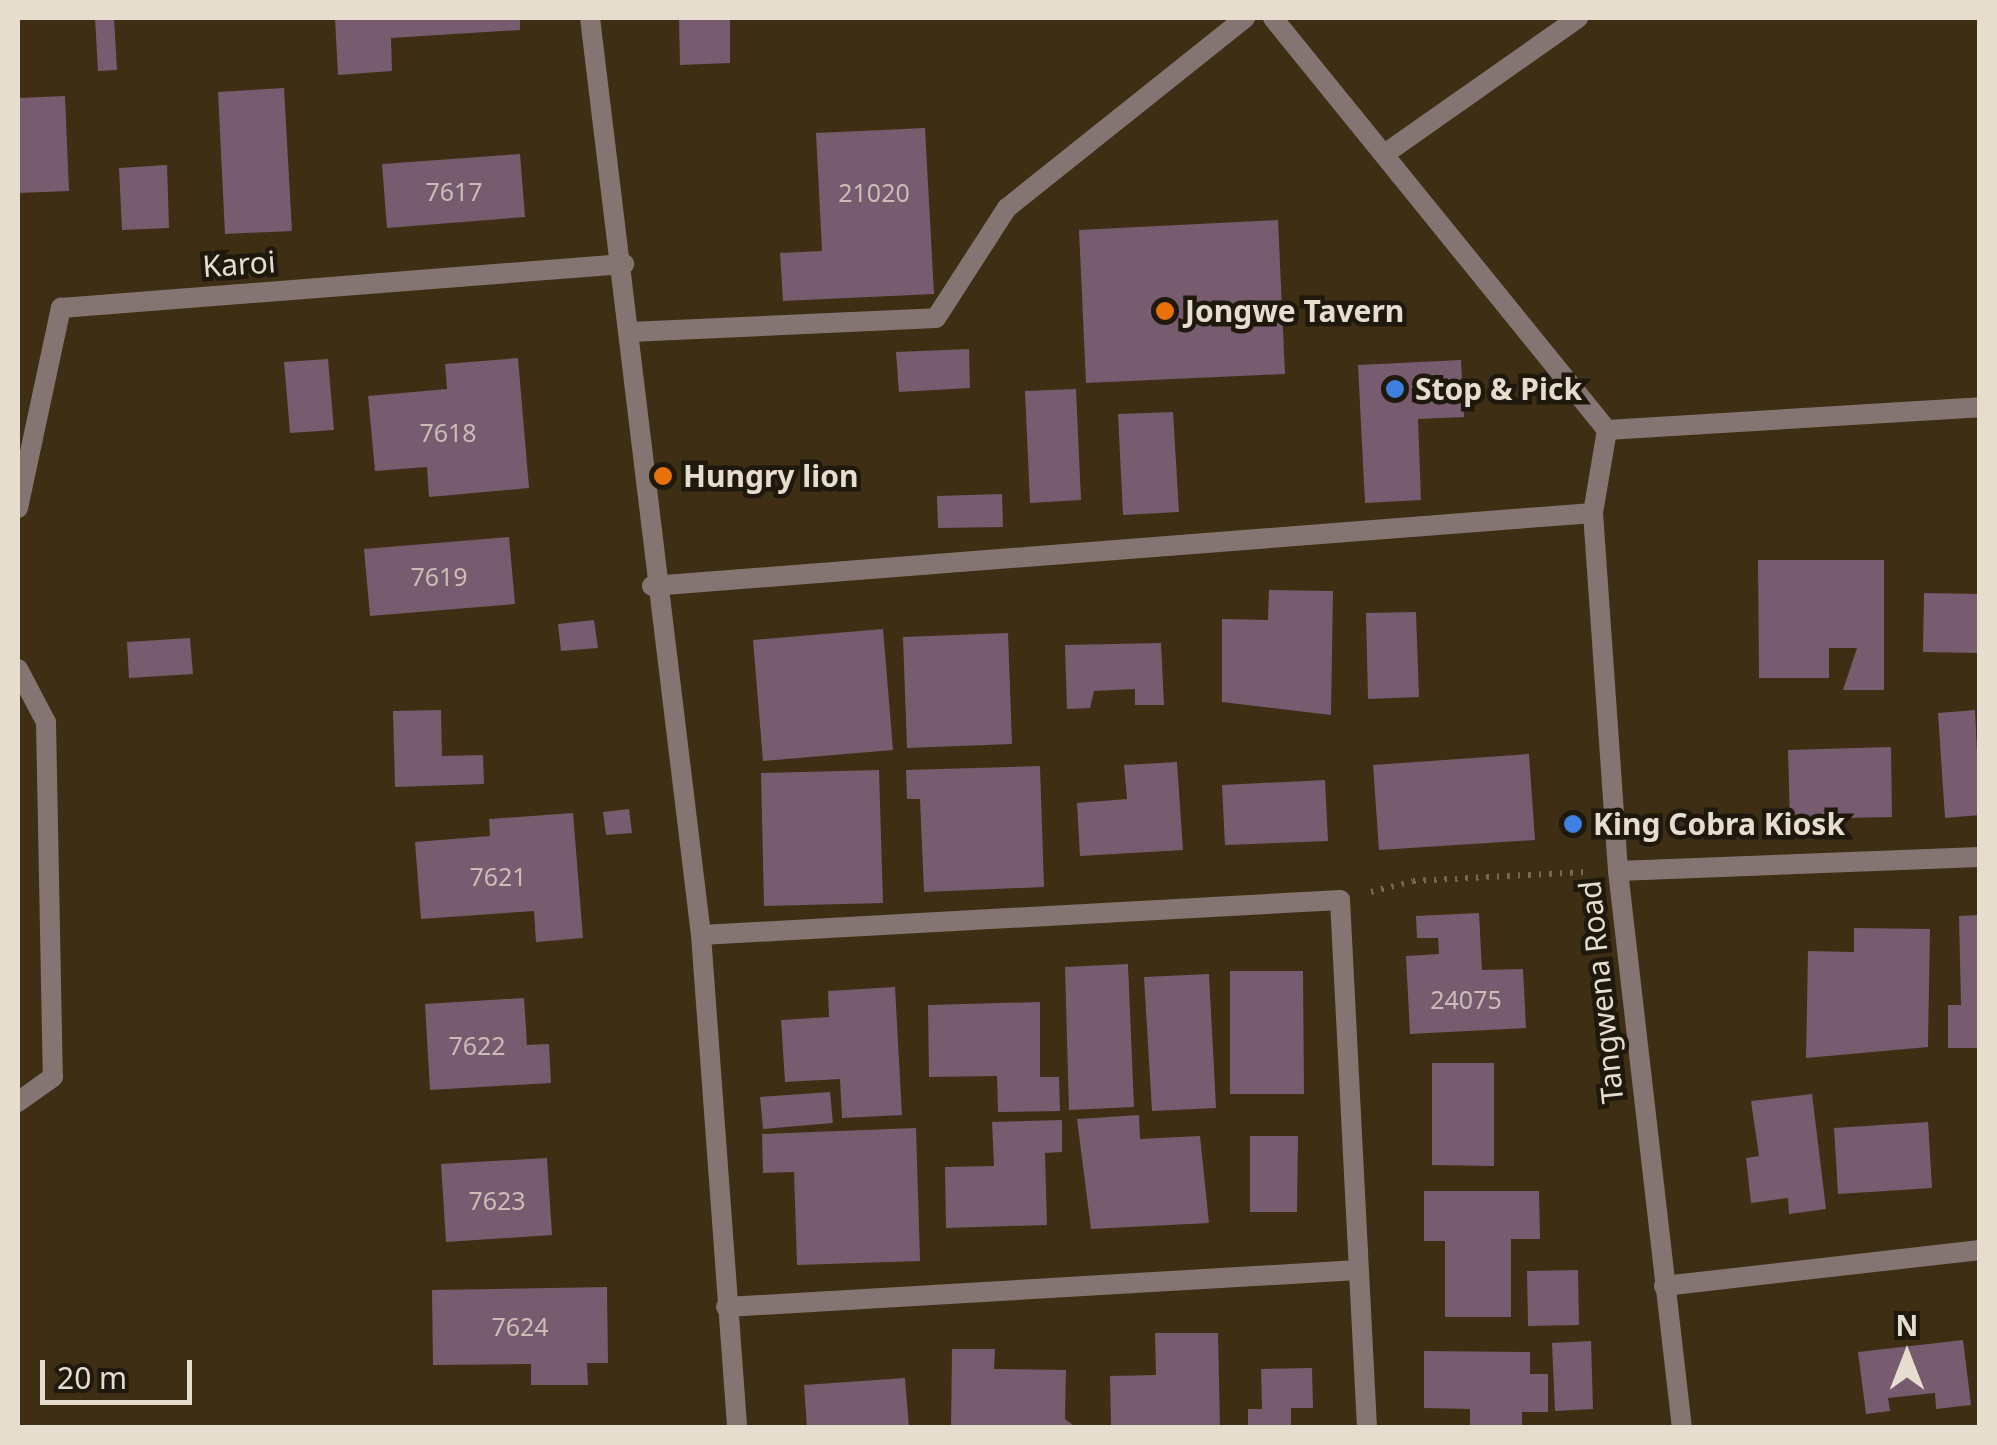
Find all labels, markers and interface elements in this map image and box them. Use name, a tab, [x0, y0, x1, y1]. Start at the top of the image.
house number: 7617	[425, 176, 483, 206]
house number: 21020	[838, 177, 910, 207]
street label: Karoi	[201, 243, 277, 285]
place label: Jongwe Tavern	[1185, 293, 1404, 329]
marker: Jongwe Tavern	[1154, 300, 1176, 322]
place label: Stop & Pick	[1415, 371, 1582, 407]
marker: Stop & Pick	[1384, 378, 1406, 400]
house number: 7618	[419, 417, 477, 447]
place label: Hungry lion	[683, 458, 858, 494]
marker: Hungry lion	[652, 465, 674, 487]
house number: 7619	[410, 561, 468, 591]
place label: King Cobra Kiosk	[1593, 806, 1845, 842]
marker: King Cobra Kiosk	[1562, 813, 1584, 835]
house number: 7621	[469, 861, 527, 891]
street label: Tangwena Road	[1571, 879, 1631, 1105]
house number: 24075	[1430, 984, 1502, 1014]
house number: 7622	[448, 1030, 506, 1060]
house number: 7623	[468, 1185, 526, 1215]
north arrow	[1857, 1305, 1957, 1405]
text: N	[1896, 1306, 1918, 1344]
house number: 7624	[491, 1311, 549, 1341]
scale bar	[45, 1340, 198, 1402]
text: 20 m	[57, 1357, 127, 1398]

